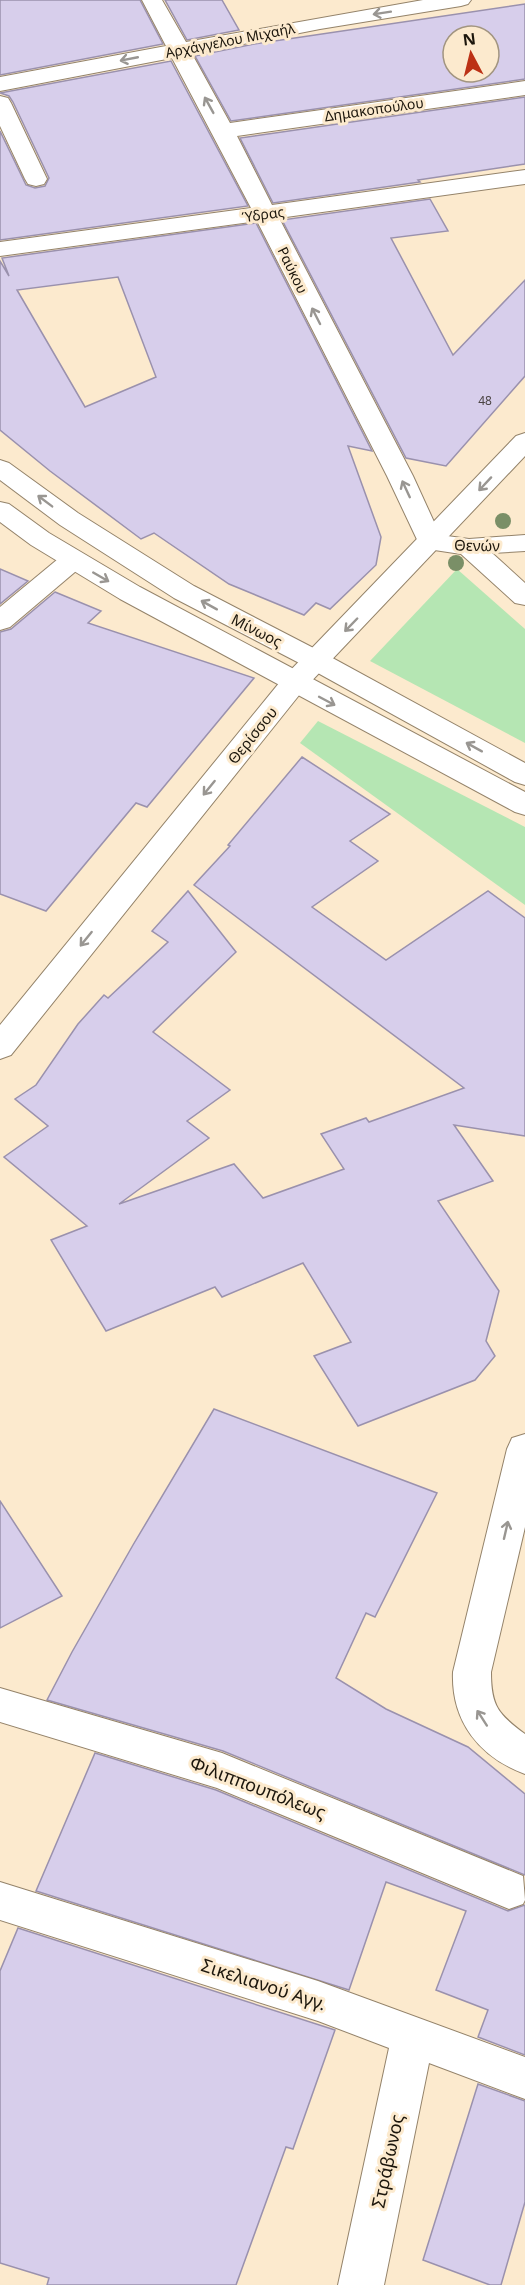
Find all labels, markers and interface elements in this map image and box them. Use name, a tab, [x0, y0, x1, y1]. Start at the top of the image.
one-way arrow	[373, 7, 393, 18]
street label: Αρχάγγελου Μιχαήλ	[164, 18, 297, 62]
north arrow	[441, 24, 501, 84]
text: N	[461, 27, 477, 51]
one-way arrow	[119, 54, 139, 65]
street label: Δημακοπούλου	[323, 93, 425, 125]
one-way arrow	[203, 96, 214, 114]
street label: Ύδρας	[241, 202, 285, 226]
street label: Ραύκου	[274, 243, 312, 297]
one-way arrow	[310, 308, 322, 325]
house number: 48	[478, 392, 492, 409]
one-way arrow	[478, 476, 492, 491]
one-way arrow	[400, 480, 411, 498]
one-way arrow	[37, 495, 53, 507]
street label: Θενών	[454, 535, 500, 555]
one-way arrow	[92, 571, 109, 583]
one-way arrow	[201, 599, 218, 611]
street label: Μίνωος	[228, 609, 286, 651]
one-way arrow	[343, 618, 358, 633]
one-way arrow	[318, 696, 336, 707]
street label: Θερίσσου	[223, 702, 281, 768]
one-way arrow	[466, 741, 483, 753]
one-way arrow	[202, 779, 215, 795]
one-way arrow	[79, 931, 93, 946]
one-way arrow	[500, 1521, 512, 1540]
one-way arrow	[475, 1710, 488, 1727]
street label: Φιλιππουπόλεως	[187, 1750, 330, 1824]
street label: Σικελιανού Αγγ.	[198, 1952, 330, 2016]
street label: Στράβωνος	[365, 2112, 409, 2210]

